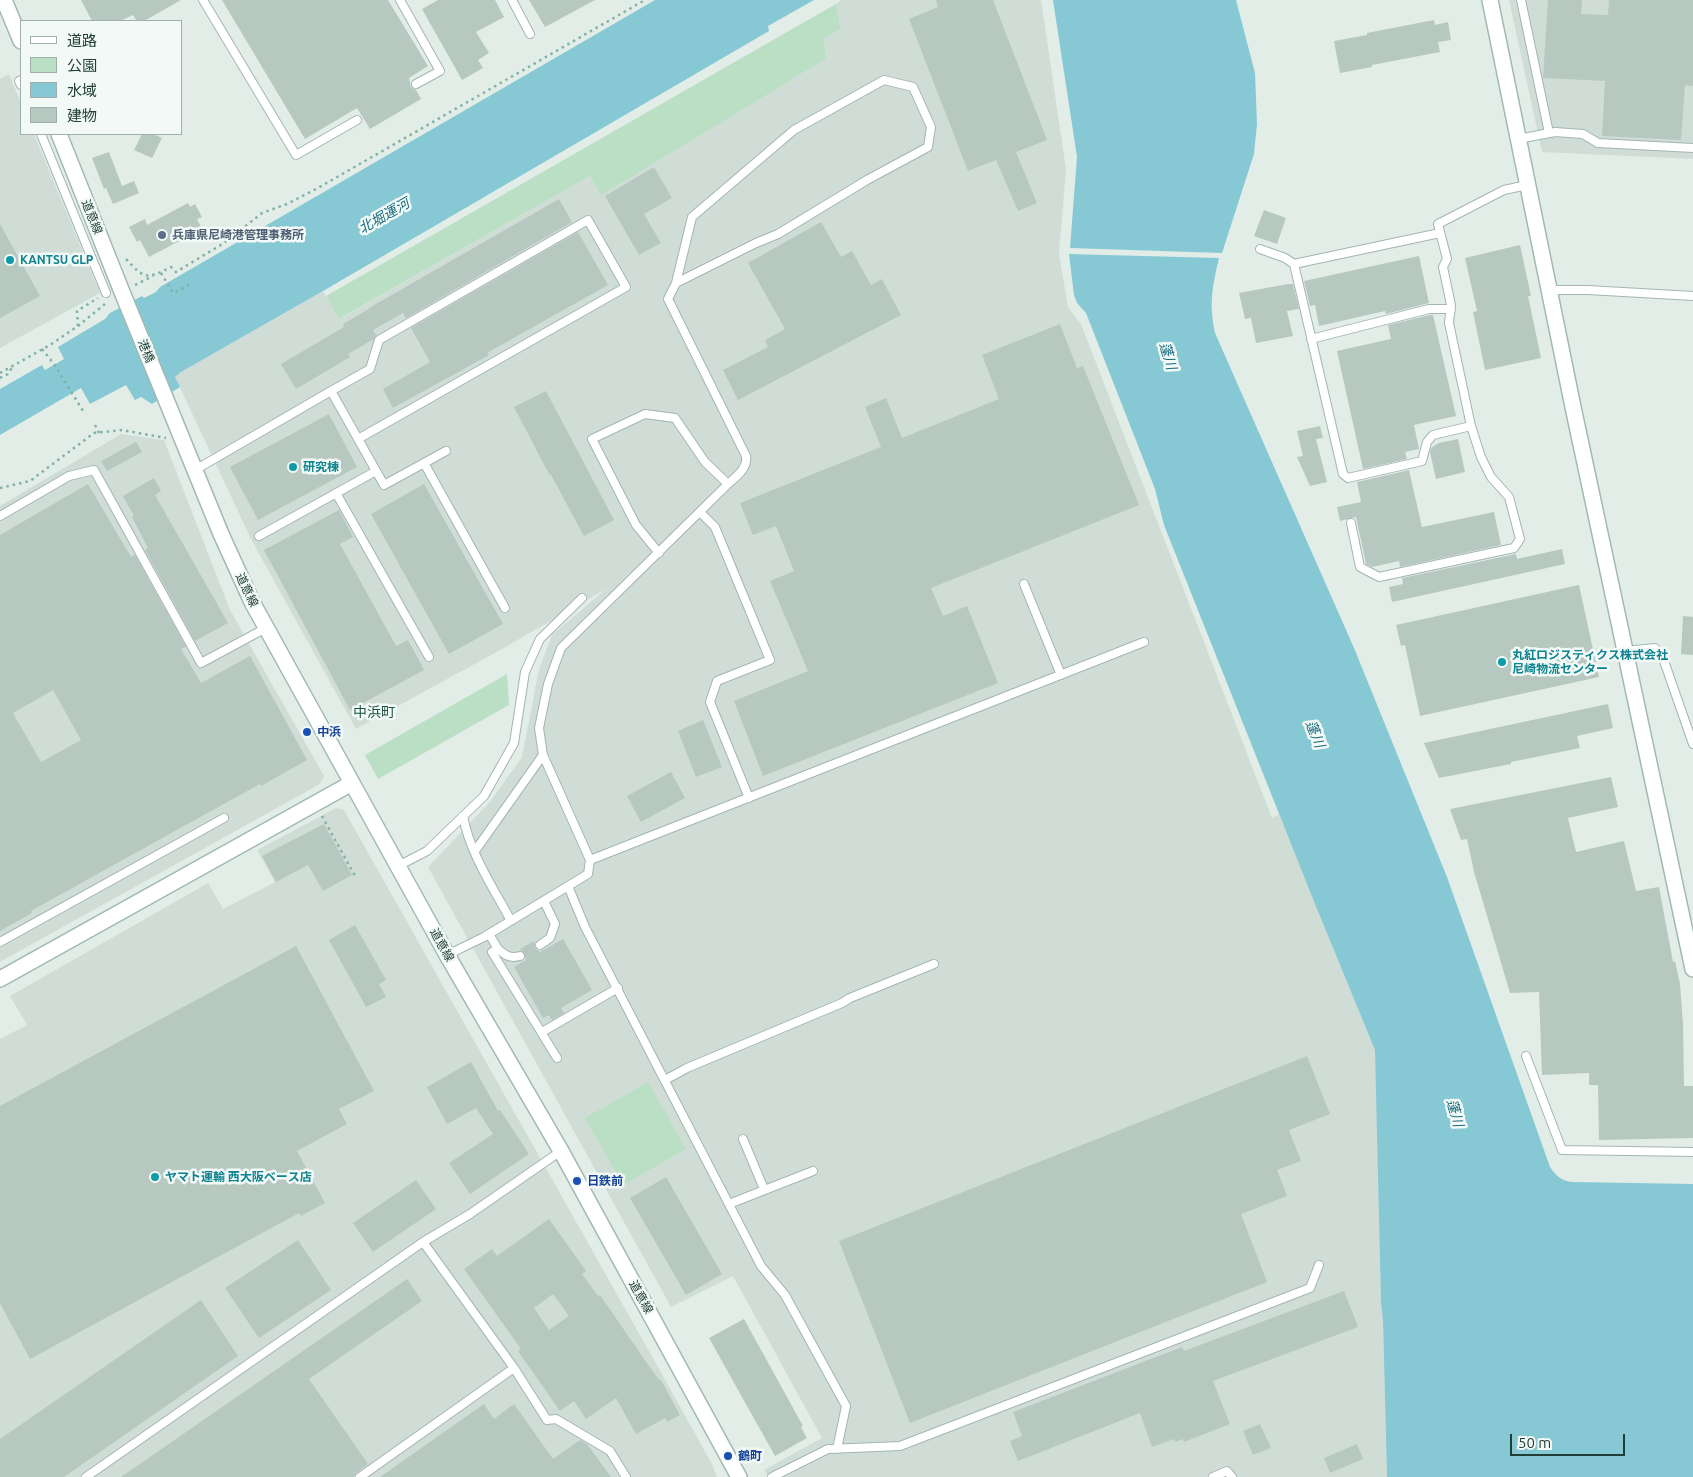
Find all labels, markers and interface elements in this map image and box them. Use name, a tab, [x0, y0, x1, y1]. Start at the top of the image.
legend	[20, 20, 182, 135]
text: 道路	[67, 32, 97, 49]
text: 公園	[67, 57, 97, 74]
text: 水域	[67, 82, 97, 99]
text: 建物	[67, 107, 97, 124]
water label: 北堀運河	[356, 195, 412, 237]
street label: 道意線	[79, 198, 105, 236]
place label: 兵庫県尼崎港管理事務所	[172, 228, 304, 242]
marker: 兵庫県尼崎港管理事務所	[156, 229, 168, 241]
place label: KANTSU GLP	[20, 253, 93, 267]
marker: KANTSU GLP	[4, 254, 16, 266]
street label: 港橋	[135, 337, 157, 365]
water label: 蓬川	[1156, 340, 1180, 372]
place label: 研究棟	[303, 460, 339, 474]
marker: 研究棟	[287, 461, 299, 473]
street label: 道意線	[233, 571, 261, 609]
place label: 丸紅ロジスティクス株式会社 尼崎物流センター	[1512, 648, 1668, 676]
marker: 丸紅ロジスティクス株式会社 尼崎物流センター	[1496, 656, 1508, 668]
district label: 中浜町	[353, 704, 395, 720]
water label: 蓬川	[1302, 718, 1328, 750]
place label: 中浜	[317, 725, 341, 739]
marker: 中浜	[301, 726, 313, 738]
street label: 道意線	[427, 926, 457, 964]
water label: 蓬川	[1443, 1097, 1467, 1129]
place label: ヤマト運輸 西大阪ベース店	[165, 1170, 312, 1184]
marker: ヤマト運輸 西大阪ベース店	[149, 1171, 161, 1183]
place label: 日鉄前	[587, 1174, 623, 1188]
marker: 日鉄前	[571, 1175, 583, 1187]
street label: 道意線	[626, 1278, 656, 1316]
scale bar	[1513, 1424, 1628, 1456]
text: 50 m	[1518, 1434, 1551, 1451]
place label: 鶴町	[738, 1449, 762, 1463]
marker: 鶴町	[722, 1450, 734, 1462]

